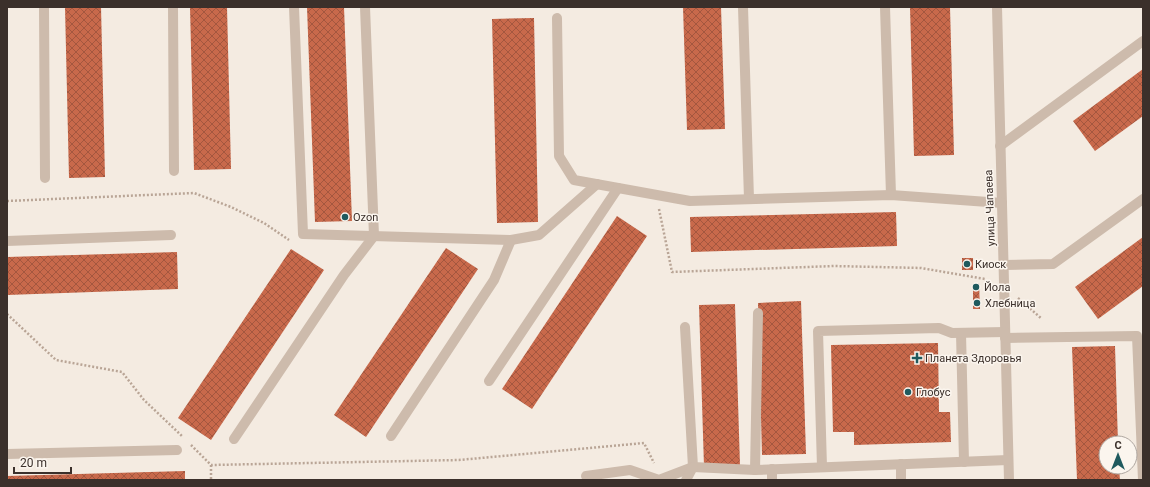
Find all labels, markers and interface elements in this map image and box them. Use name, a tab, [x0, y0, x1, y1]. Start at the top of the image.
street label: улица Чапаева	[982, 169, 998, 247]
place label: Ozon	[353, 211, 378, 224]
marker: Ozon	[340, 212, 350, 222]
place label: Киоск	[975, 258, 1006, 271]
marker: Киоск	[962, 259, 972, 269]
place label: Йола	[984, 281, 1010, 294]
marker: Йола	[971, 282, 981, 292]
place label: Хлебница	[985, 297, 1035, 310]
marker: Хлебница	[972, 298, 982, 308]
place label: Планета Здоровья	[925, 352, 1021, 365]
marker: Планета Здоровья	[912, 353, 922, 363]
place label: Глобус	[916, 386, 951, 399]
marker: Глобус	[903, 387, 913, 397]
north arrow	[1098, 435, 1138, 475]
text: С	[1114, 439, 1122, 452]
scale bar	[14, 449, 71, 475]
text: 20 m	[20, 456, 47, 470]

